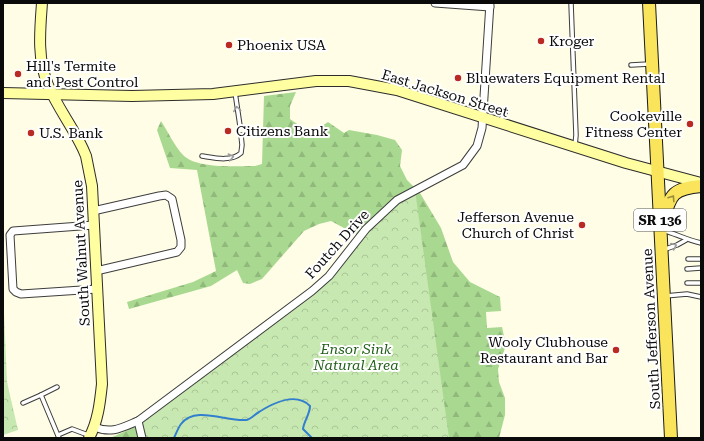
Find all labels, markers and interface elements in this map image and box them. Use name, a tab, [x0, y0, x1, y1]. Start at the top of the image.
place label: Kroger	[549, 33, 595, 49]
marker: Kroger	[536, 36, 546, 46]
place label: Phoenix USA	[237, 37, 326, 53]
marker: Phoenix USA	[224, 40, 234, 50]
place label: Hill's Termite and Pest Control	[26, 58, 139, 90]
street label: East Jackson Street	[380, 66, 510, 120]
marker: Hill's Termite and Pest Control	[13, 69, 23, 79]
place label: Bluewaters Equipment Rental	[466, 70, 666, 86]
marker: Bluewaters Equipment Rental	[453, 73, 463, 83]
one-way arrow	[233, 106, 242, 112]
place label: Cookeville Fitness Center	[585, 108, 682, 140]
marker: Cookeville Fitness Center	[685, 119, 695, 129]
place label: Citizens Bank	[236, 123, 329, 139]
place label: U.S. Bank	[39, 125, 103, 141]
marker: Citizens Bank	[223, 126, 233, 136]
marker: U.S. Bank	[26, 128, 36, 138]
one-way arrow	[228, 154, 235, 162]
street label: South Walnut Avenue	[69, 179, 93, 326]
one-way arrow	[668, 196, 675, 203]
street label: Foutch Drive	[302, 206, 372, 282]
place label: Jefferson Avenue Church of Christ	[457, 209, 574, 241]
road number: SR 136	[634, 209, 686, 231]
marker: Jefferson Avenue Church of Christ	[577, 220, 587, 230]
one-way arrow	[670, 243, 678, 251]
street label: South Jefferson Avenue	[639, 248, 663, 410]
place label: Wooly Clubhouse Restaurant and Bar	[480, 334, 608, 366]
park label: Ensor Sink Natural Area	[312, 341, 399, 373]
marker: Wooly Clubhouse Restaurant and Bar	[611, 345, 621, 355]

